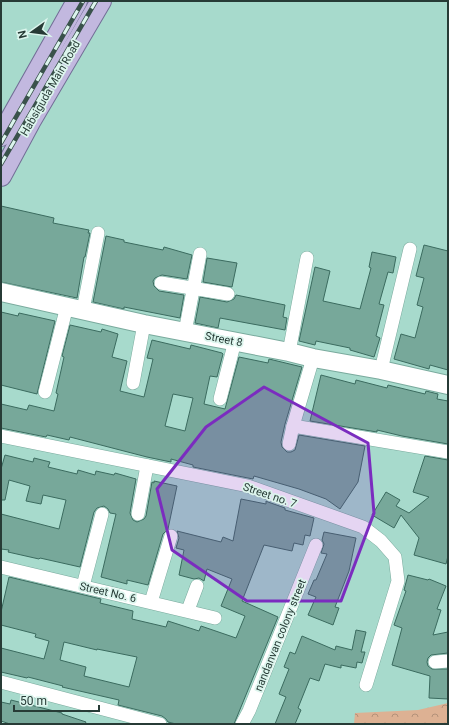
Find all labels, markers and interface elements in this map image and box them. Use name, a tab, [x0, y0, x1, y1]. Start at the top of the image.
north arrow	[12, 12, 52, 52]
text: N	[15, 29, 30, 40]
street label: Habsiguda Main Road	[18, 38, 83, 138]
street label: Street 8	[204, 329, 244, 349]
street label: Street no. 7	[241, 480, 298, 511]
street label: nandanvan colony street	[252, 577, 309, 693]
street label: Street No. 6	[78, 580, 137, 605]
scale bar	[14, 687, 99, 713]
text: 50 m	[20, 694, 47, 708]

